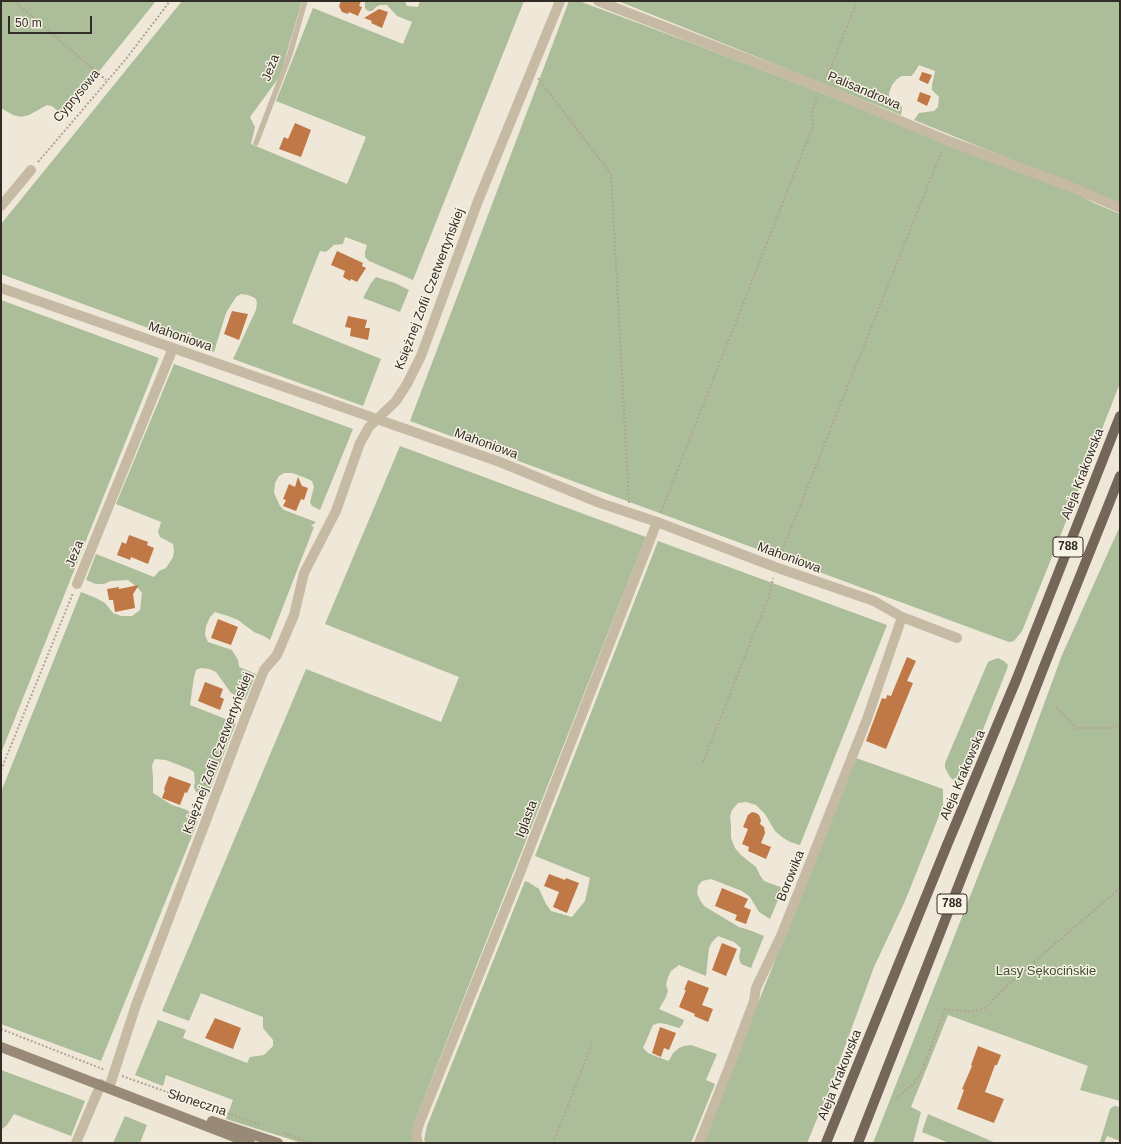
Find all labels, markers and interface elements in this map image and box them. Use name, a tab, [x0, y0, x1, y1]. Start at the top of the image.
scale bar	[10, 8, 94, 34]
text: 50 m	[15, 16, 42, 30]
street label: Jeża	[259, 52, 283, 84]
street label: Cyprysowa	[50, 66, 104, 126]
street label: Palisandrowa	[825, 69, 903, 113]
street label: Księżnej Zofii Czetwertyńskiej	[392, 206, 468, 372]
street label: Mahoniowa	[146, 319, 214, 355]
street label: Mahoniowa	[452, 425, 520, 463]
street label: Aleja Krakowska	[1058, 426, 1108, 522]
road number: 788	[1053, 537, 1083, 557]
street label: Jeża	[63, 538, 87, 570]
street label: Mahoniowa	[755, 539, 823, 577]
street label: Księżnej Zofii Czetwertyńskiej	[180, 670, 256, 836]
street label: Aleja Krakowska	[937, 728, 989, 822]
street label: Iglasta	[513, 798, 541, 840]
street label: Borowika	[774, 848, 808, 904]
road number: 788	[937, 894, 967, 914]
park label: Lasy Sękocińskie	[996, 963, 1096, 979]
street label: Aleja Krakowska	[815, 1028, 865, 1122]
street label: Słoneczna	[166, 1086, 228, 1120]

